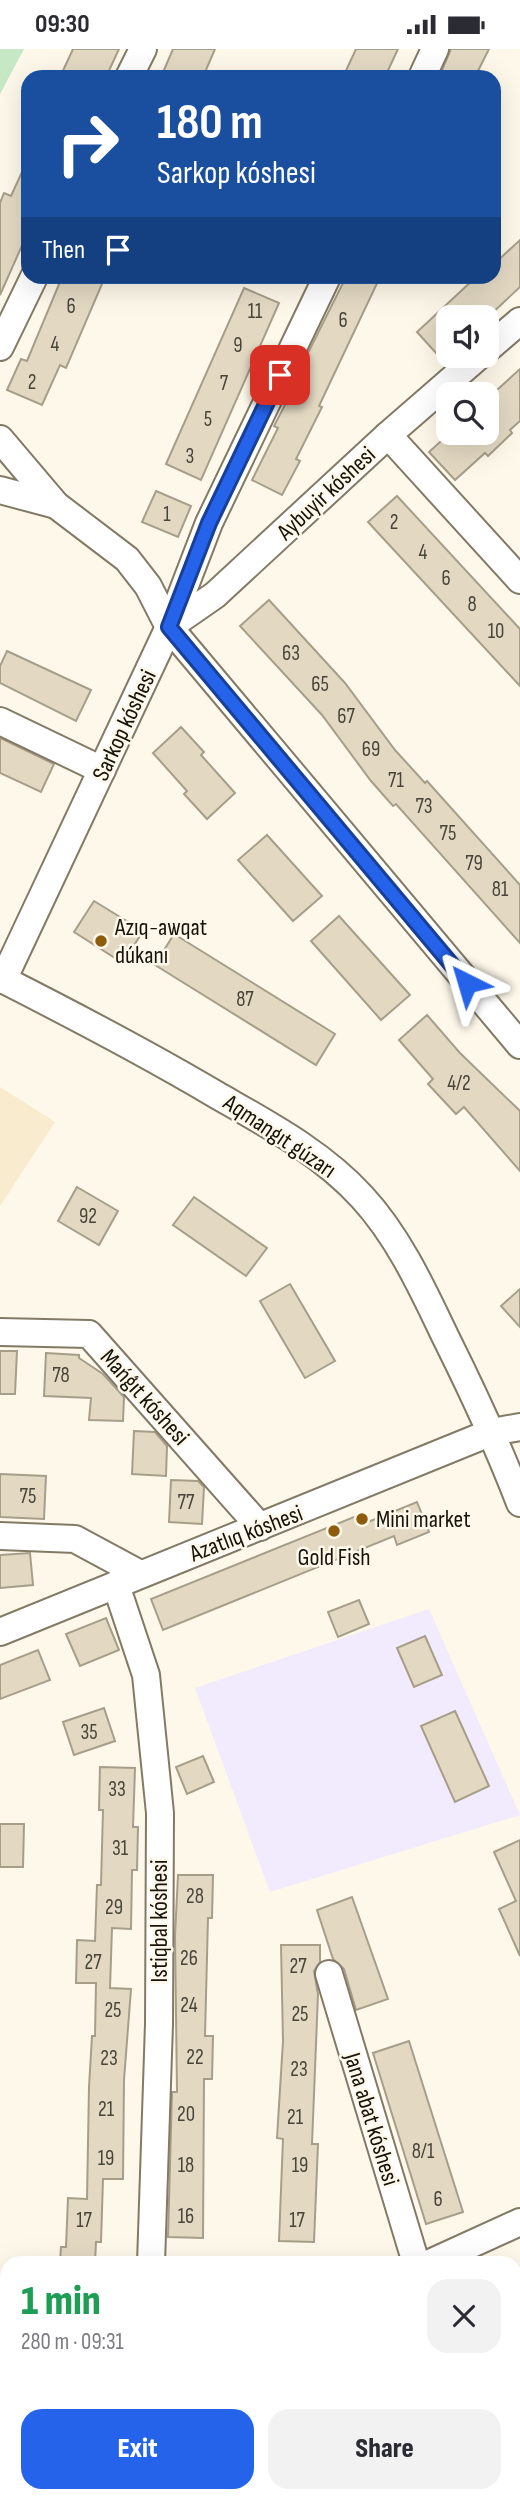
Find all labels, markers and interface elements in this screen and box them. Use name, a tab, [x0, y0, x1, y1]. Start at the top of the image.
text: 09:30	[35, 9, 90, 40]
text: 180 m	[157, 94, 263, 153]
icon: right	[42, 98, 133, 189]
text: Sarkop kóshesi	[157, 154, 316, 193]
icon: arrive	[99, 231, 137, 269]
text: Then	[42, 235, 85, 266]
house number: 6	[66, 294, 76, 319]
house number: 11	[248, 299, 263, 324]
map controls	[436, 305, 499, 445]
button: sound	[436, 305, 499, 368]
house number: 6	[338, 308, 348, 333]
house number: 4	[51, 332, 60, 357]
house number: 9	[233, 333, 243, 358]
pin	[250, 345, 310, 405]
icon: arrive	[261, 356, 299, 394]
house number: 2	[28, 370, 36, 395]
house number: 7	[220, 371, 229, 396]
button: search	[436, 382, 499, 445]
house number: 5	[204, 407, 212, 432]
street label: Aybuyir kóshesi	[270, 440, 382, 547]
house number: 3	[186, 444, 194, 469]
house number: 1	[163, 502, 171, 527]
house number: 2	[390, 510, 398, 535]
house number: 4	[419, 540, 428, 565]
house number: 6	[441, 566, 451, 591]
house number: 8	[467, 592, 477, 617]
house number: 10	[488, 619, 504, 644]
house number: 63	[282, 641, 300, 666]
street label: Sarkop kóshesi	[86, 665, 163, 785]
house number: 65	[311, 672, 329, 697]
house number: 67	[337, 704, 355, 729]
house number: 69	[362, 737, 380, 762]
house number: 71	[388, 768, 405, 793]
house number: 73	[415, 794, 433, 819]
house number: 75	[440, 821, 456, 846]
house number: 79	[465, 851, 483, 876]
house number: 81	[492, 877, 509, 902]
place label: Azıq-awqat dúkanı	[114, 913, 207, 970]
marker: Azıq-awqat dúkanı	[93, 933, 109, 949]
position arrow	[430, 946, 504, 1020]
house number: 87	[236, 987, 254, 1012]
house number: 4/2	[447, 1071, 471, 1096]
street label: Aqmangıt gúzarı	[217, 1088, 342, 1185]
house number: 92	[79, 1204, 97, 1229]
street label: Mańǵıt kóshesi	[94, 1343, 195, 1451]
house number: 78	[52, 1363, 70, 1388]
house number: 75	[20, 1484, 36, 1509]
house number: 77	[178, 1490, 195, 1515]
street label: Azatlıq kóshesi	[185, 1499, 307, 1569]
place label: Mini market	[376, 1505, 471, 1534]
marker: Mini market	[354, 1511, 370, 1527]
marker: Gold Fish	[326, 1523, 342, 1539]
place label: Gold Fish	[297, 1543, 371, 1572]
house number: 35	[80, 1720, 98, 1745]
house number: 33	[108, 1777, 126, 1802]
house number: 31	[112, 1836, 129, 1861]
street label: Istiqbal kóshesi	[145, 1859, 174, 1983]
house number: 28	[186, 1884, 204, 1909]
house number: 29	[105, 1895, 123, 1920]
house number: 26	[180, 1946, 198, 1971]
house number: 27	[84, 1950, 102, 1975]
house number: 27	[289, 1954, 307, 1979]
house number: 24	[180, 1993, 198, 2018]
house number: 25	[104, 1998, 122, 2023]
house number: 25	[291, 2002, 309, 2027]
house number: 22	[186, 2045, 204, 2070]
house number: 23	[100, 2046, 118, 2071]
street label: Jana abat kóshesi	[337, 2048, 405, 2189]
house number: 23	[290, 2057, 308, 2082]
house number: 21	[98, 2097, 115, 2122]
house number: 20	[177, 2102, 195, 2127]
house number: 21	[287, 2105, 304, 2130]
house number: 8/1	[412, 2139, 435, 2164]
house number: 19	[98, 2146, 114, 2171]
house number: 18	[178, 2153, 194, 2178]
house number: 19	[292, 2153, 308, 2178]
house number: 6	[433, 2187, 443, 2212]
house number: 16	[178, 2204, 194, 2229]
house number: 17	[76, 2208, 92, 2233]
house number: 17	[289, 2208, 305, 2233]
text: 1 min	[21, 2276, 101, 2327]
button: close	[427, 2279, 501, 2353]
text: 280 m · 09:31	[21, 2328, 124, 2356]
button: Exit	[21, 2409, 254, 2489]
button: Share	[268, 2409, 501, 2489]

